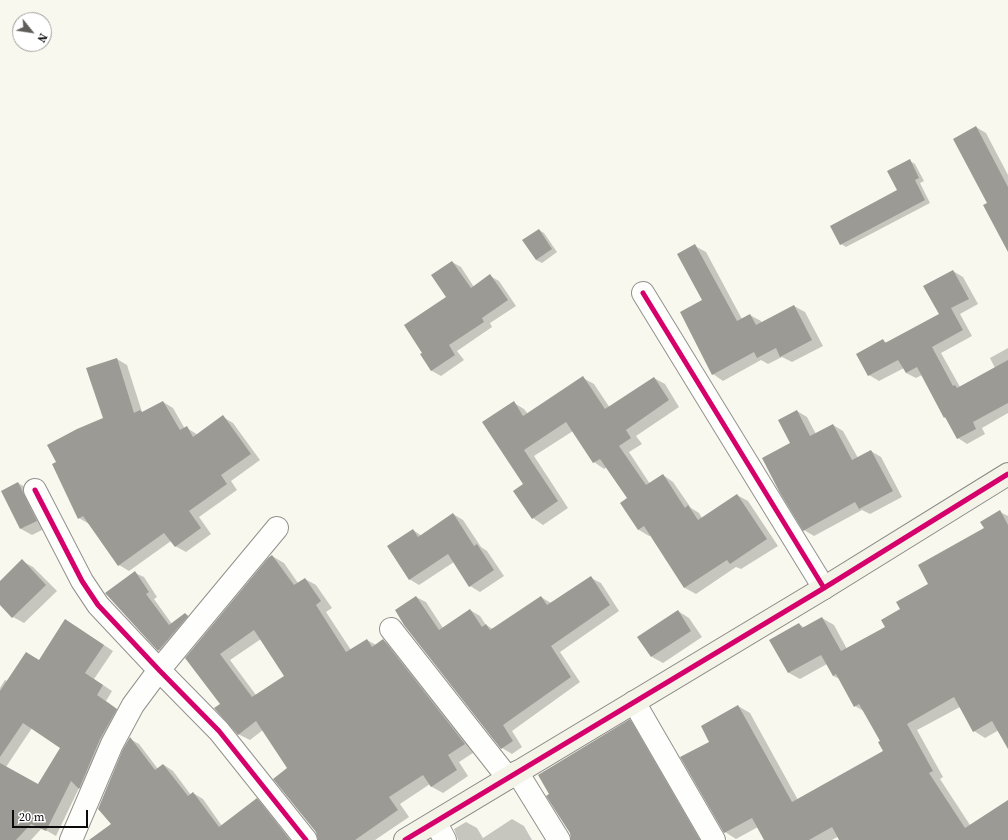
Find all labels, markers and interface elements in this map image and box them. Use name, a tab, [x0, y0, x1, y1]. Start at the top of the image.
north arrow	[12, 12, 52, 52]
text: N	[33, 31, 50, 45]
scale bar	[14, 802, 90, 828]
text: 20 m	[19, 809, 45, 825]

